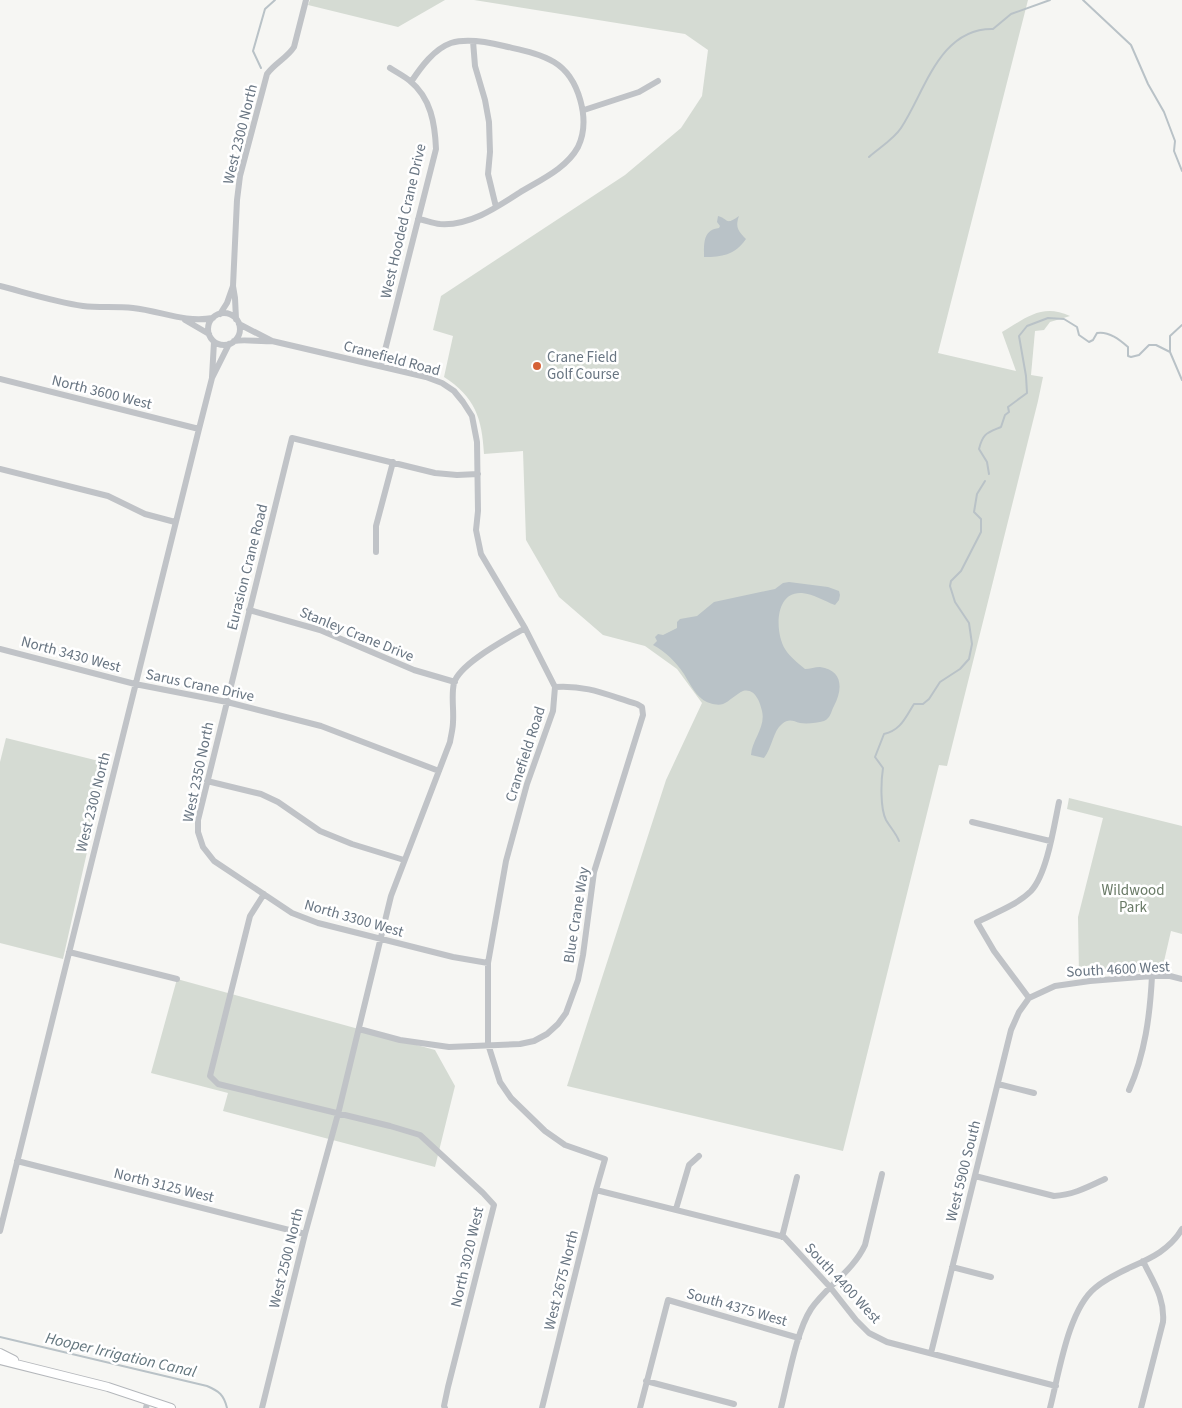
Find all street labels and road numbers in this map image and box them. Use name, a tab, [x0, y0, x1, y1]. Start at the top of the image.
street label: West 2300 North	[218, 82, 263, 186]
street label: West Hooded Crane Drive	[375, 142, 432, 301]
street label: Cranefield Road	[341, 335, 443, 381]
street label: North 3600 West	[50, 370, 154, 415]
street label: Eurasion Crane Road	[222, 502, 273, 633]
street label: Stanley Crane Drive	[296, 602, 417, 667]
street label: North 3430 West	[19, 631, 123, 678]
street label: Sarus Crane Drive	[144, 664, 256, 707]
street label: Cranefield Road	[500, 704, 551, 805]
street label: West 2350 North	[178, 720, 219, 824]
street label: West 2300 North	[71, 750, 116, 854]
street label: Blue Crane Way	[559, 866, 594, 965]
street label: North 3300 West	[302, 894, 406, 943]
street label: South 4600 West	[1066, 956, 1170, 983]
street label: West 5900 South	[941, 1118, 986, 1224]
street label: North 3125 West	[112, 1163, 216, 1208]
street label: North 3020 West	[446, 1205, 489, 1309]
street label: West 2500 North	[264, 1206, 309, 1310]
street label: West 2675 North	[539, 1228, 584, 1332]
street label: South 4400 West	[800, 1238, 886, 1328]
street label: South 4375 West	[684, 1283, 790, 1332]

